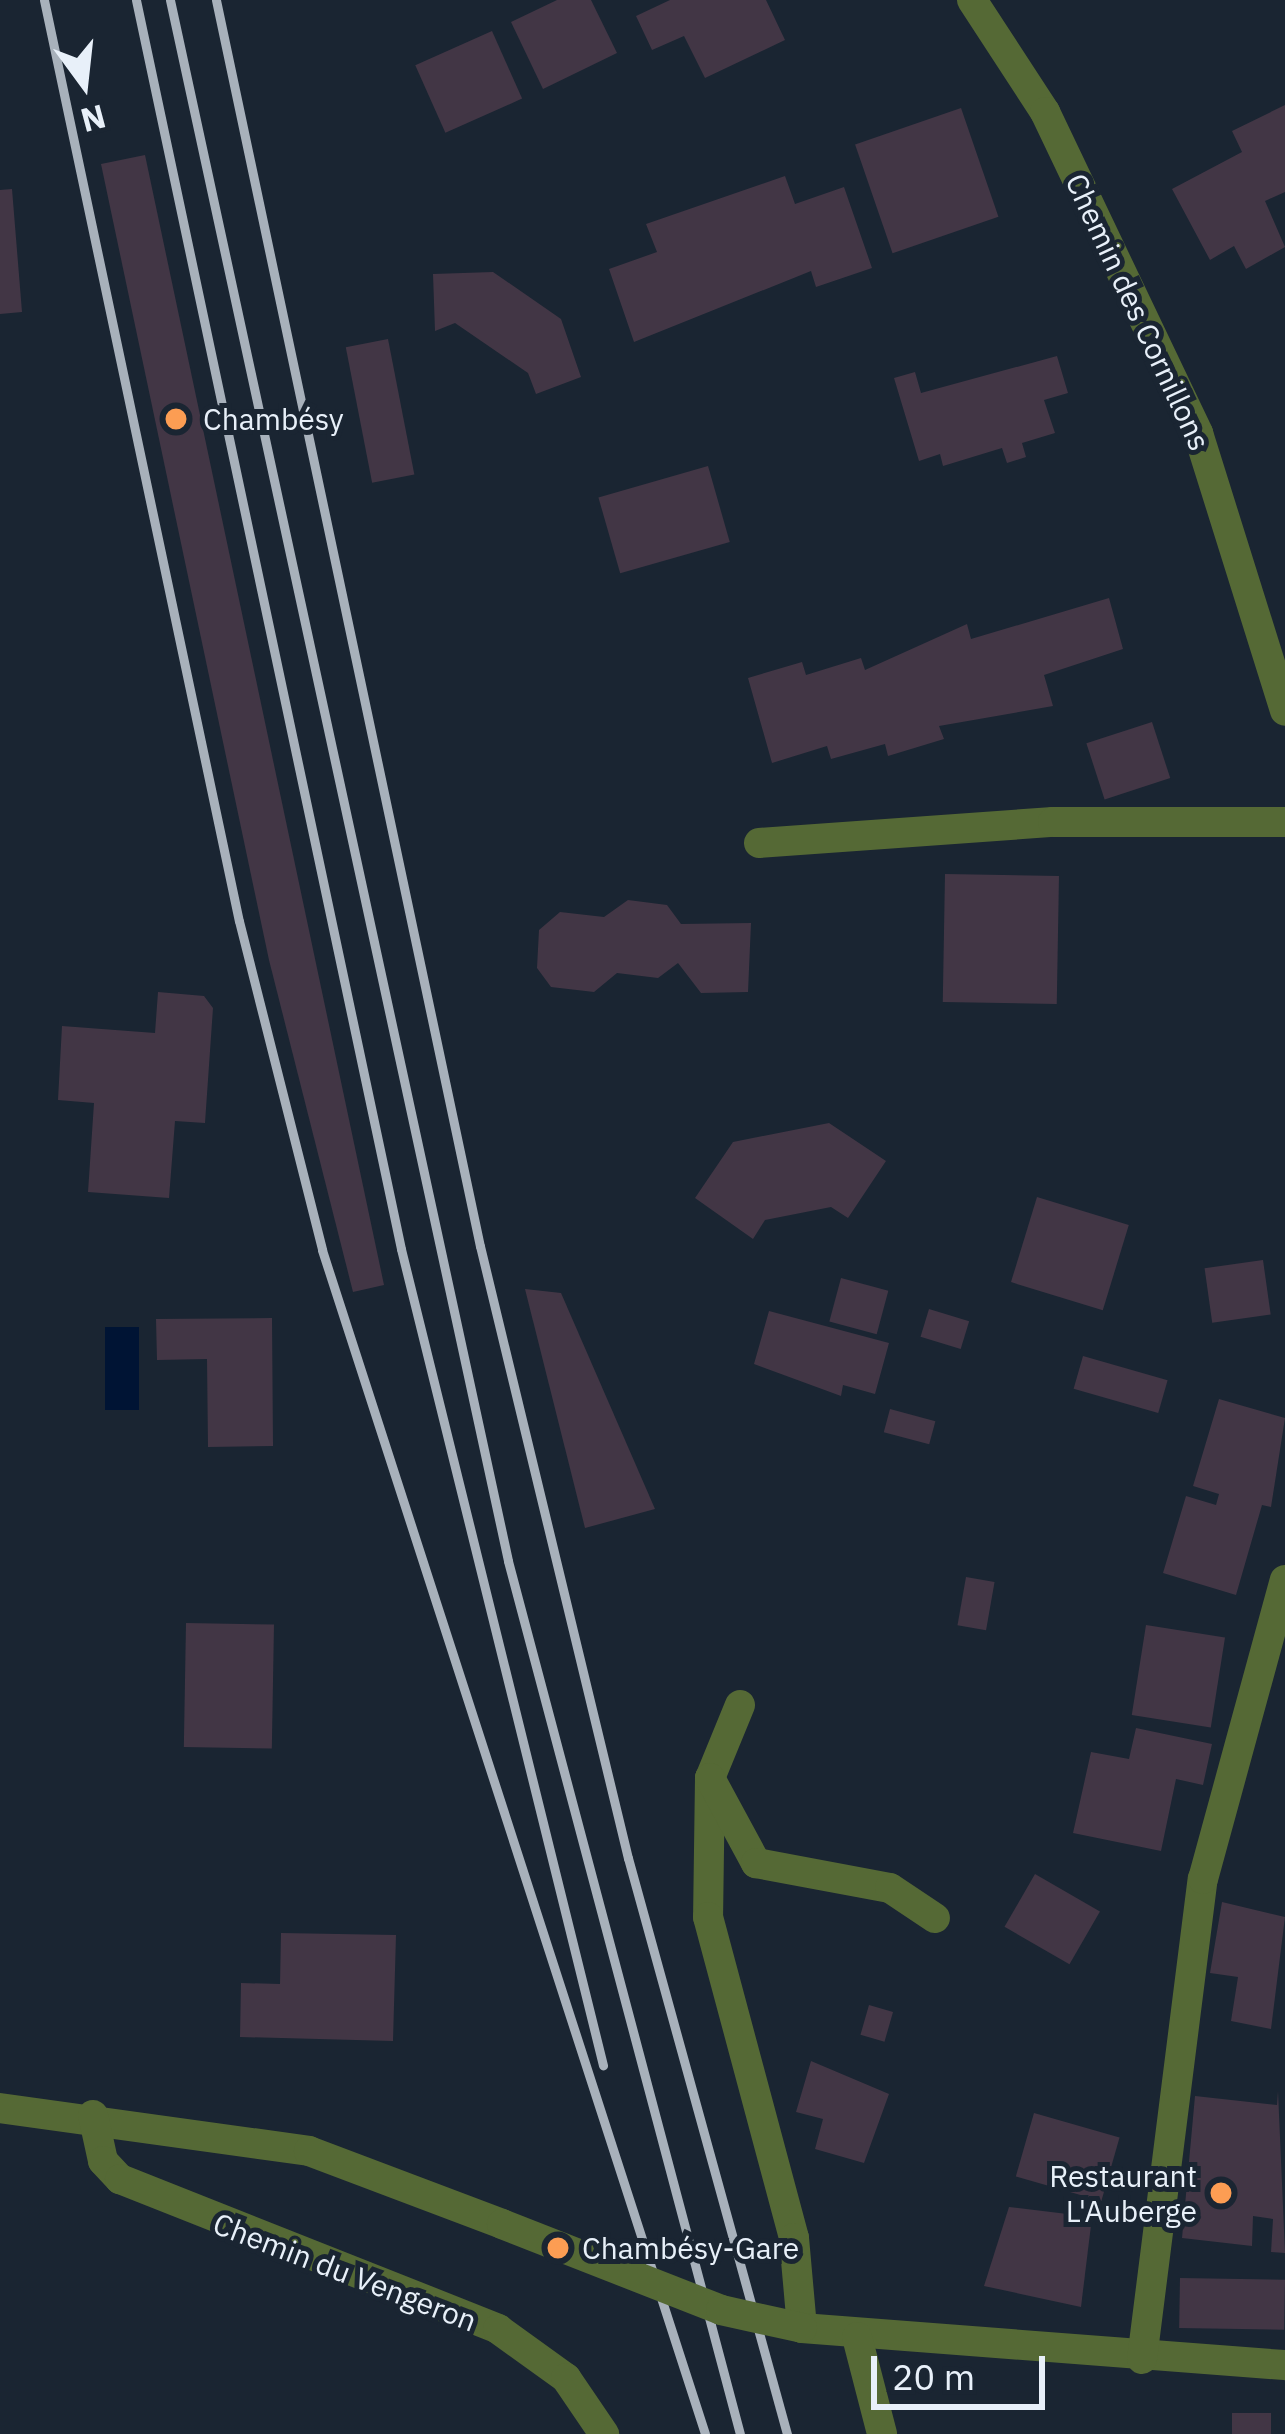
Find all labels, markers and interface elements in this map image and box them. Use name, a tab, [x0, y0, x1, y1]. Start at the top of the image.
north arrow	[24, 24, 144, 144]
text: N	[76, 95, 111, 143]
street label: Chemin des Cornillons	[1058, 168, 1218, 456]
place label: Chambésy	[203, 401, 344, 437]
marker: Chambésy	[160, 403, 192, 435]
place label: Restaurant L'Auberge	[1049, 2158, 1197, 2228]
marker: Restaurant L'Auberge	[1208, 2180, 1234, 2206]
street label: Chemin du Vengeron	[208, 2205, 482, 2339]
place label: Chambésy-Gare	[582, 2230, 799, 2266]
marker: Chambésy-Gare	[545, 2235, 571, 2261]
scale bar	[877, 2332, 1051, 2406]
text: 20 m	[892, 2353, 975, 2400]

